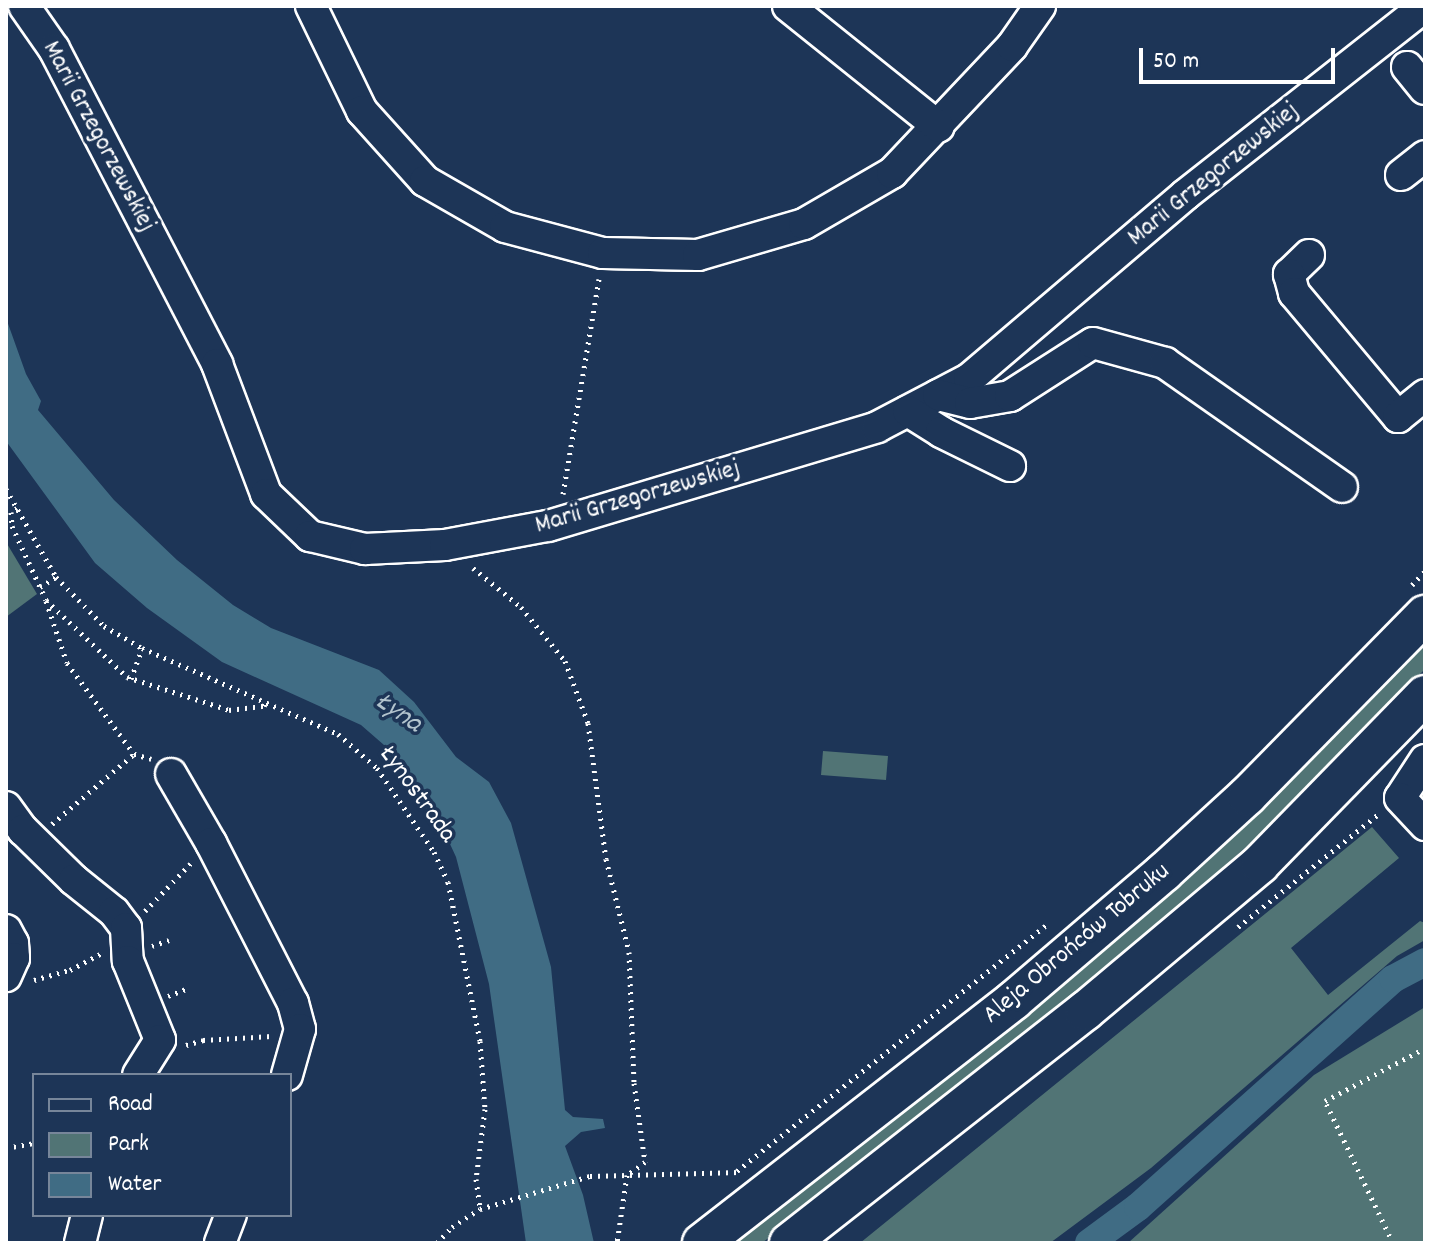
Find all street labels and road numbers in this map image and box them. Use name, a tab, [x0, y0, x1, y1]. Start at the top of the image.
street label: Marii Grzegorzewskiej	[34, 36, 162, 238]
street label: Marii Grzegorzewskiej	[1122, 96, 1306, 254]
street label: Marii Grzegorzewskiej	[532, 454, 744, 542]
street label: Łynostrada	[372, 741, 462, 849]
street label: Aleja Obrońców Tobruku	[977, 857, 1177, 1031]

